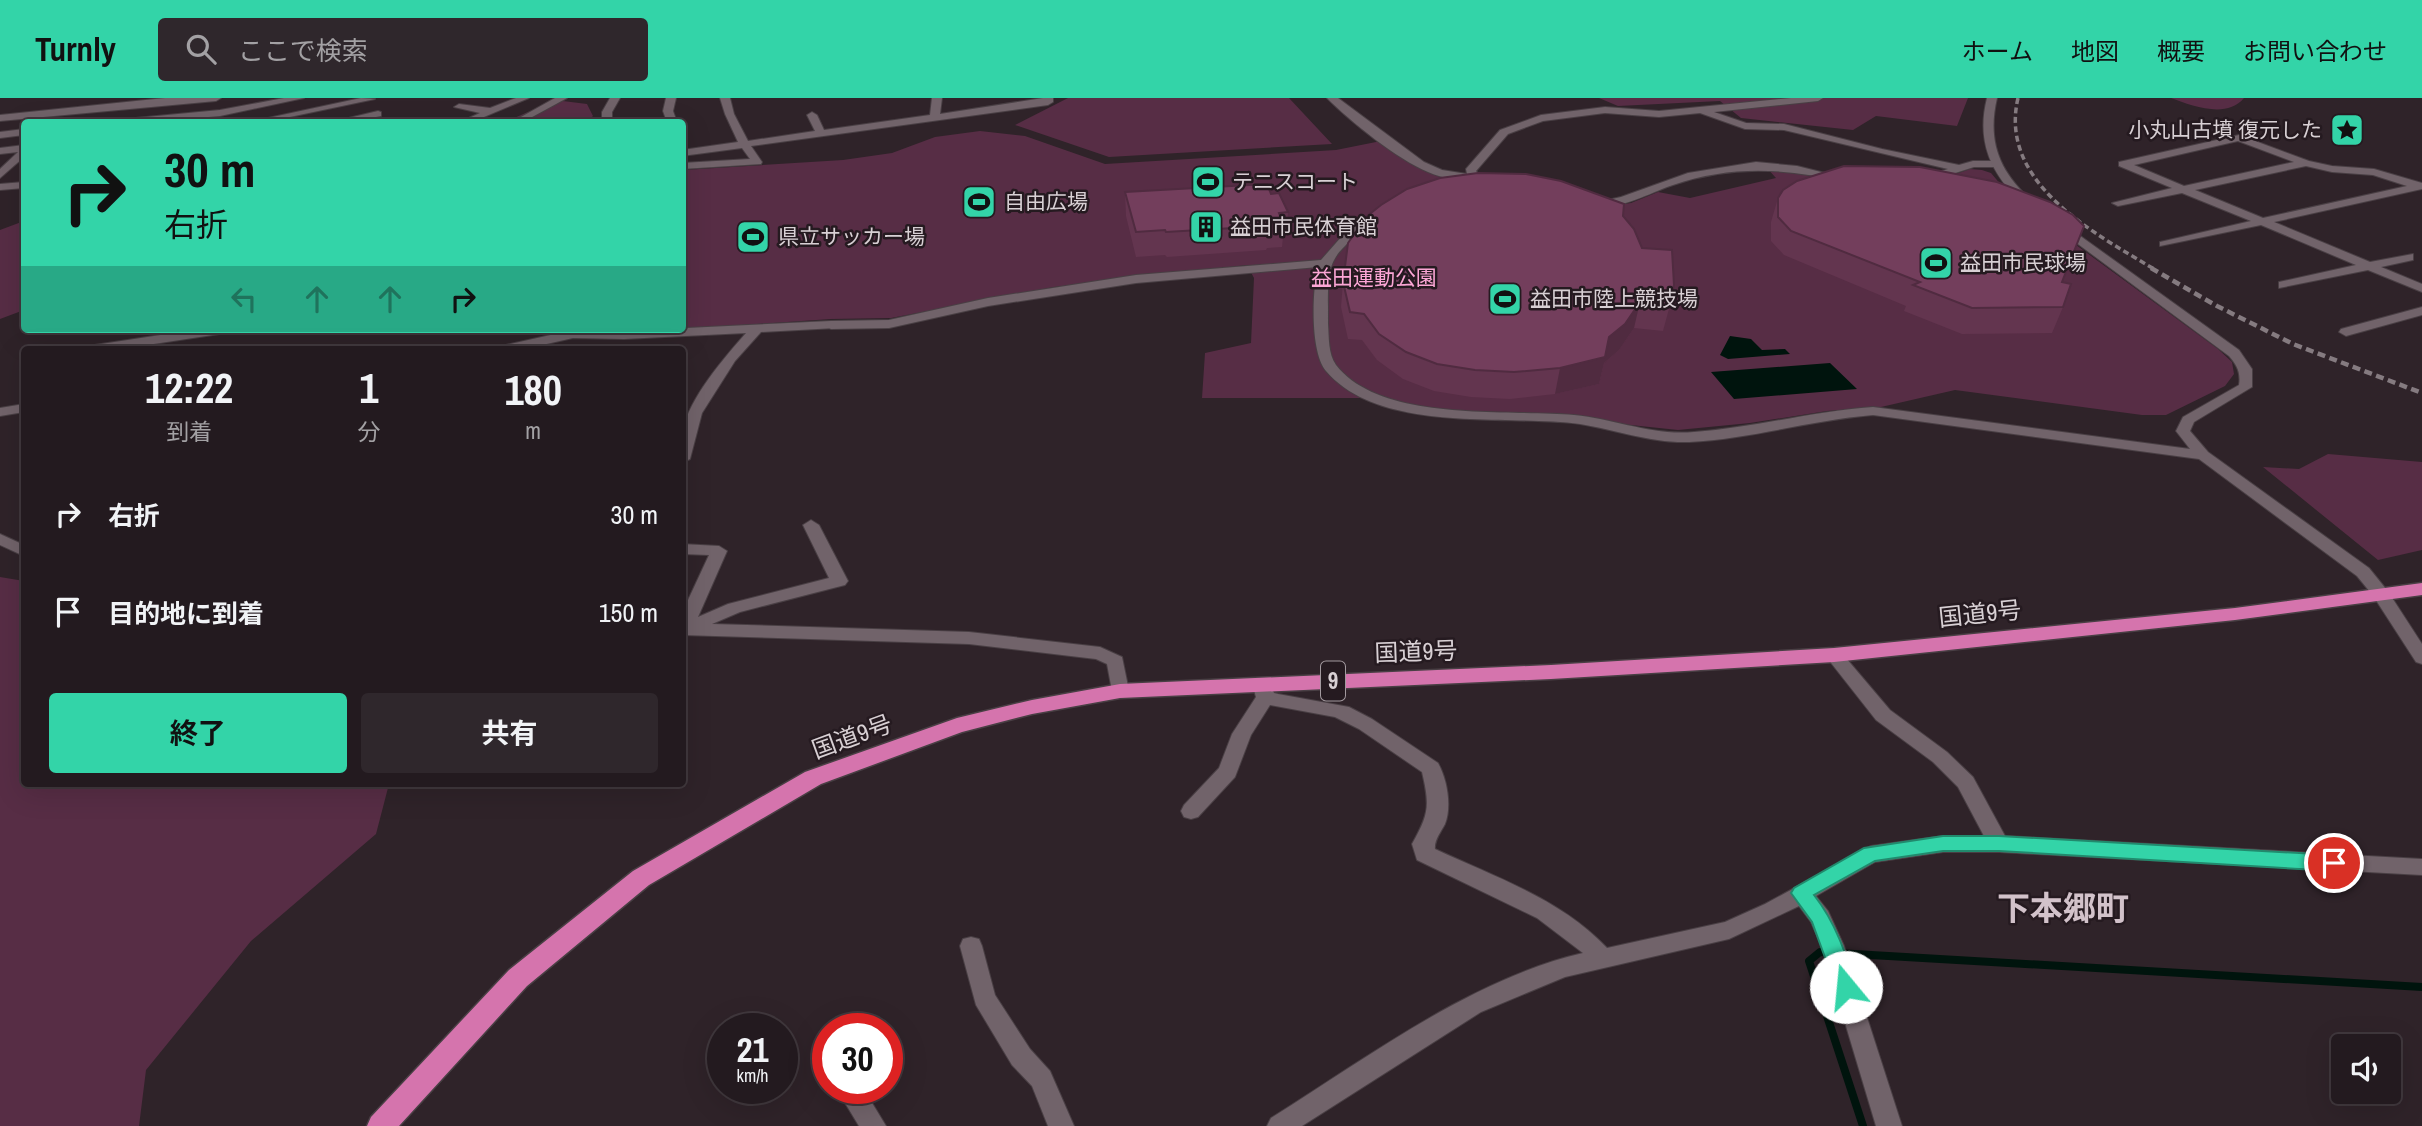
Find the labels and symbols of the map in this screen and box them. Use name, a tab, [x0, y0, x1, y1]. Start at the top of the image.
place icon: 小丸山古墳 復元した	[2328, 111, 2366, 149]
place label: 小丸山古墳 復元した	[2128, 115, 2322, 144]
sports icon: テニスコート	[1189, 163, 1227, 201]
place label: テニスコート	[1232, 167, 1358, 196]
sports icon: 自由広場	[960, 183, 998, 221]
place label: 自由広場	[1004, 187, 1088, 216]
building icon: 益田市民体育館	[1187, 208, 1225, 246]
place label: 益田市民体育館	[1230, 212, 1377, 241]
sports icon: 県立サッカー場	[734, 218, 772, 256]
place label: 県立サッカー場	[778, 222, 925, 251]
sports icon: 益田市民球場	[1917, 244, 1955, 282]
place label: 益田市民球場	[1960, 248, 2086, 277]
park label: 益田運動公園	[1311, 263, 1437, 292]
sports icon: 益田市陸上競技場	[1486, 280, 1524, 318]
place label: 益田市陸上競技場	[1530, 284, 1698, 313]
street label: 国道9号	[1937, 593, 2023, 633]
street label: 国道9号	[1374, 634, 1458, 668]
road number: 9	[1321, 662, 1345, 701]
street label: 国道9号	[807, 707, 896, 765]
pin	[2304, 833, 2364, 893]
district label: 下本郷町	[1997, 886, 2129, 930]
position arrow	[1809, 950, 1883, 1024]
speed limit sign: 30	[812, 1013, 903, 1104]

